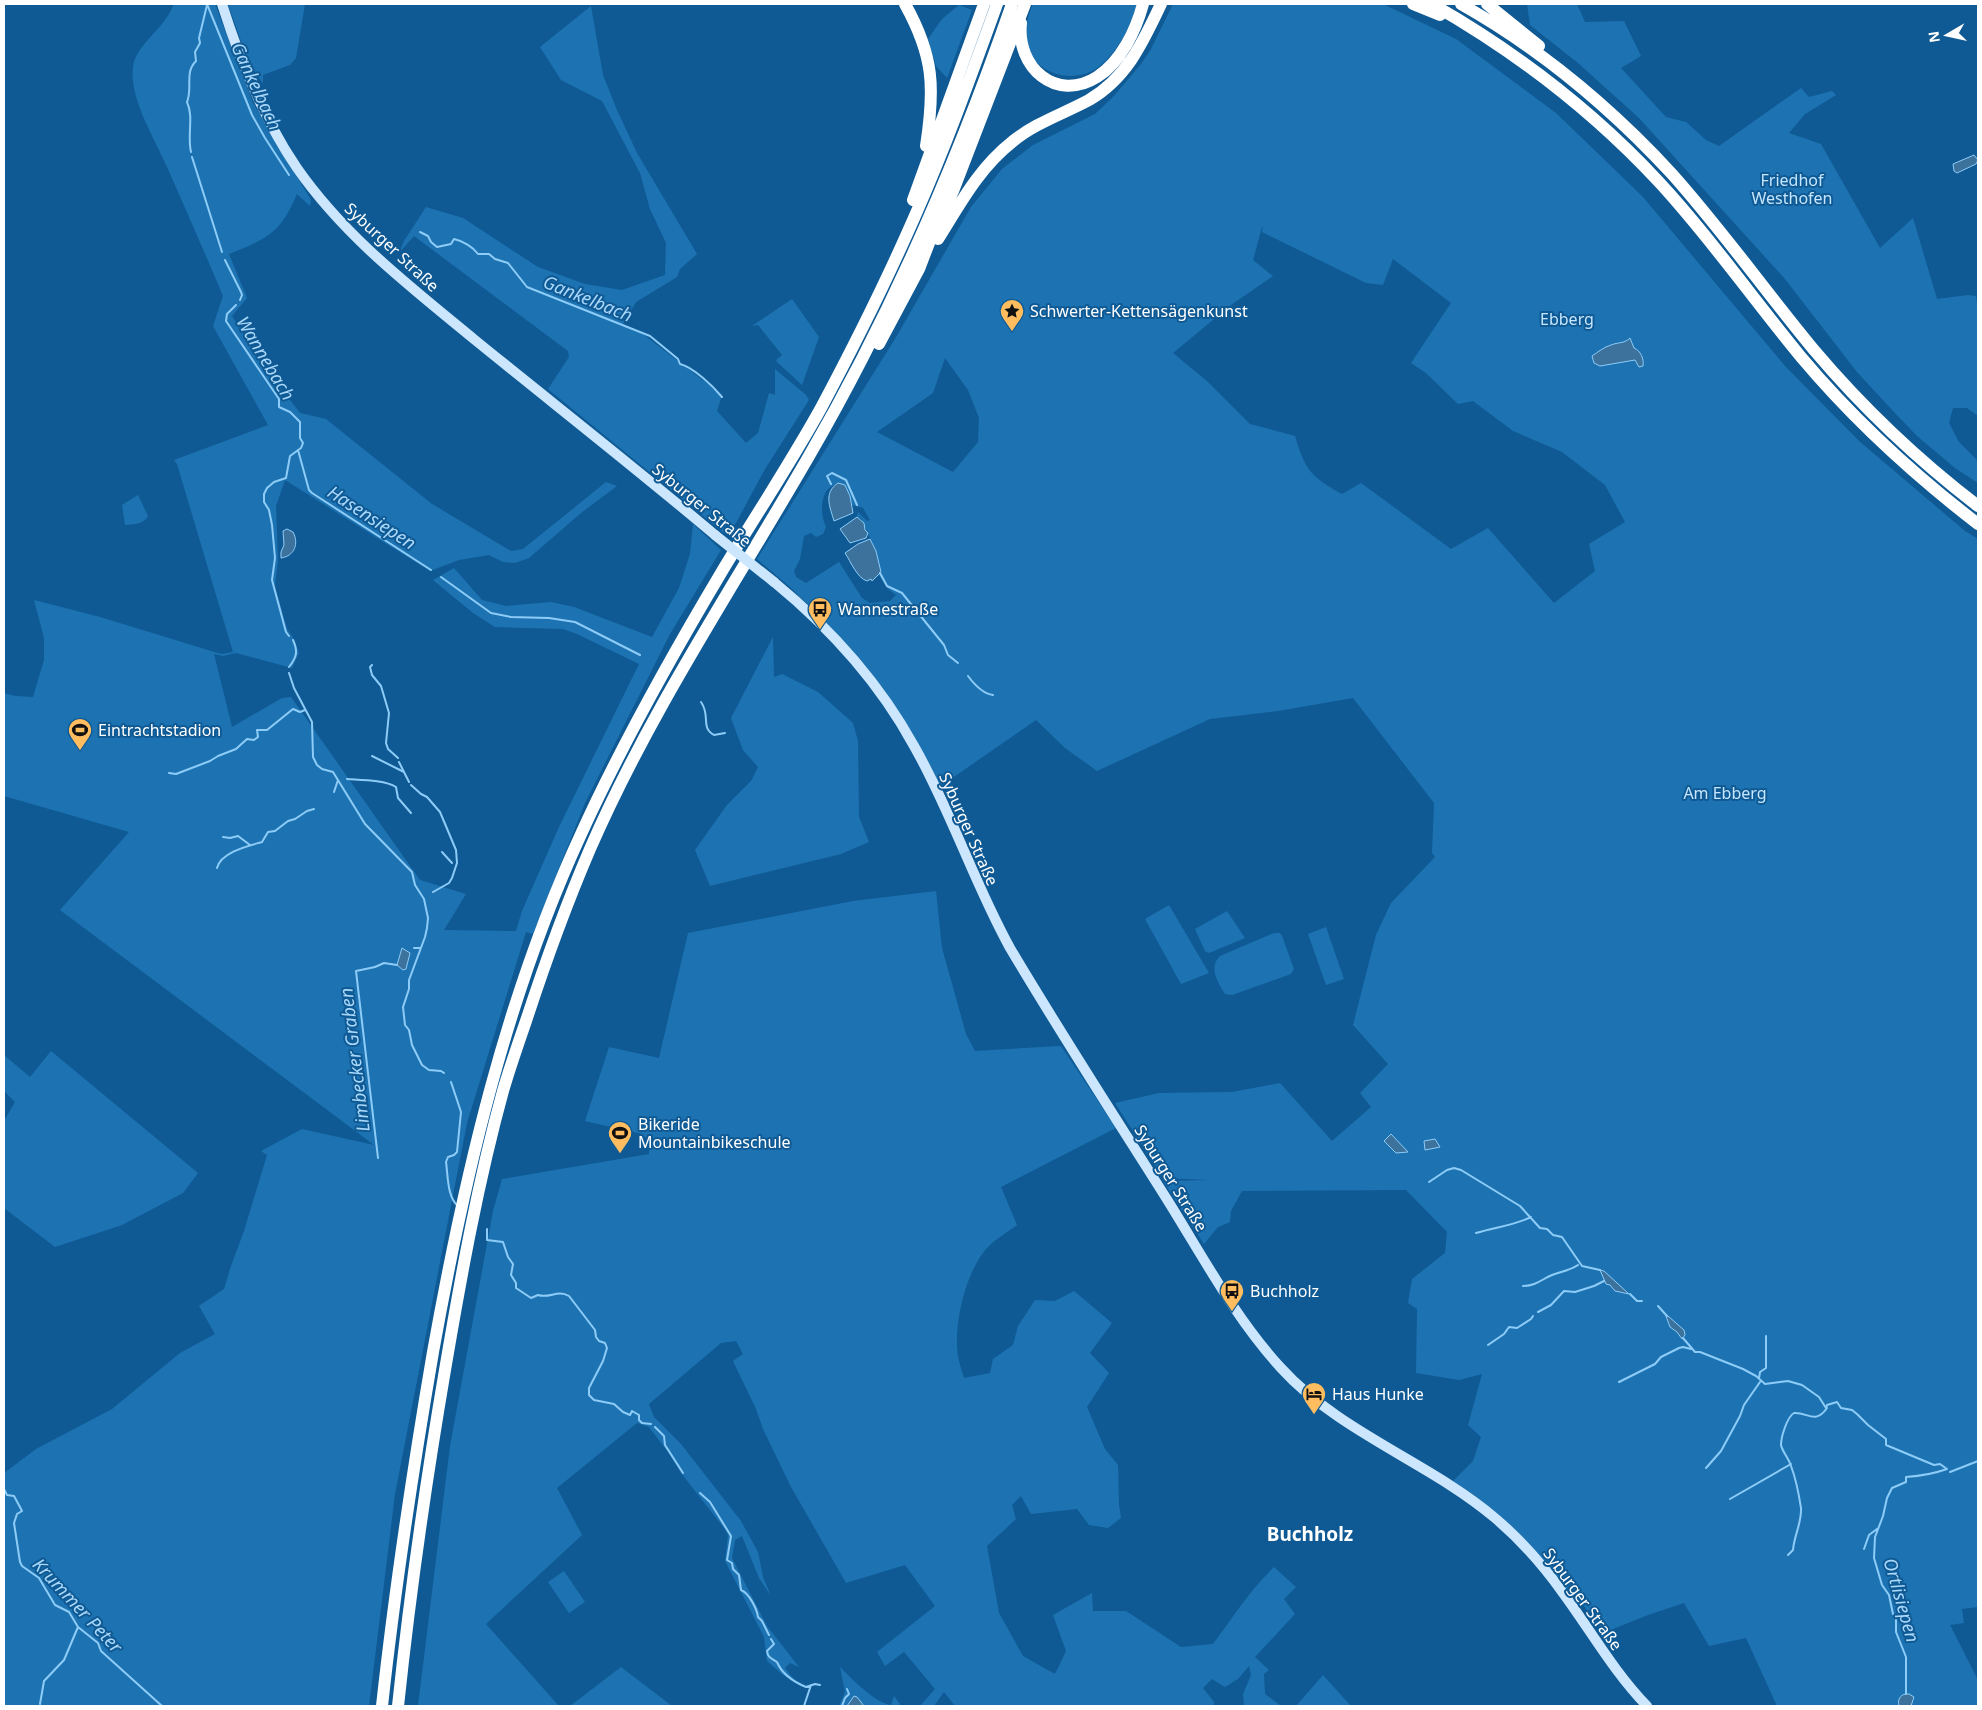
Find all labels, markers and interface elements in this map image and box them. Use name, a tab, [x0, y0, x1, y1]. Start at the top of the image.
north arrow	[1922, 10, 1972, 60]
text: N	[1923, 30, 1944, 44]
water label: Gankelbach	[226, 38, 288, 134]
park label: Friedhof Westhofen	[1751, 169, 1833, 209]
street label: Syburger Straße	[340, 197, 444, 297]
water label: Gankelbach	[540, 269, 636, 327]
place icon: Schwerter-Kettensägenkunst	[999, 298, 1025, 332]
place label: Schwerter-Kettensägenkunst	[1030, 300, 1248, 322]
park label: Ebberg	[1540, 308, 1594, 330]
water label: Wannebach	[231, 311, 301, 405]
street label: Syburger Straße	[648, 458, 756, 552]
water label: Hasensiepen	[323, 479, 421, 555]
bus stop icon: Wannestraße	[807, 596, 833, 630]
place label: Wannestraße	[838, 598, 938, 620]
sports icon: Eintrachtstadion	[67, 717, 93, 751]
place label: Eintrachtstadion	[98, 719, 221, 741]
street label: Syburger Straße	[934, 769, 1004, 889]
park label: Am Ebberg	[1683, 782, 1767, 804]
water label: Limbecker Graben	[333, 987, 375, 1133]
place label: Bikeride Mountainbikeschule	[638, 1113, 791, 1153]
sports icon: Bikeride Mountainbikeschule	[607, 1120, 633, 1154]
street label: Syburger Straße	[1129, 1121, 1213, 1235]
bus stop icon: Buchholz	[1219, 1278, 1245, 1312]
place label: Buchholz	[1250, 1280, 1319, 1302]
hotel icon: Haus Hunke	[1301, 1381, 1327, 1415]
place label: Haus Hunke	[1332, 1383, 1424, 1405]
district label: Buchholz	[1267, 1521, 1353, 1547]
street label: Syburger Straße	[1538, 1543, 1628, 1655]
water label: Krummer Peter	[28, 1552, 129, 1658]
water label: Ortlisiepen	[1879, 1555, 1925, 1645]

